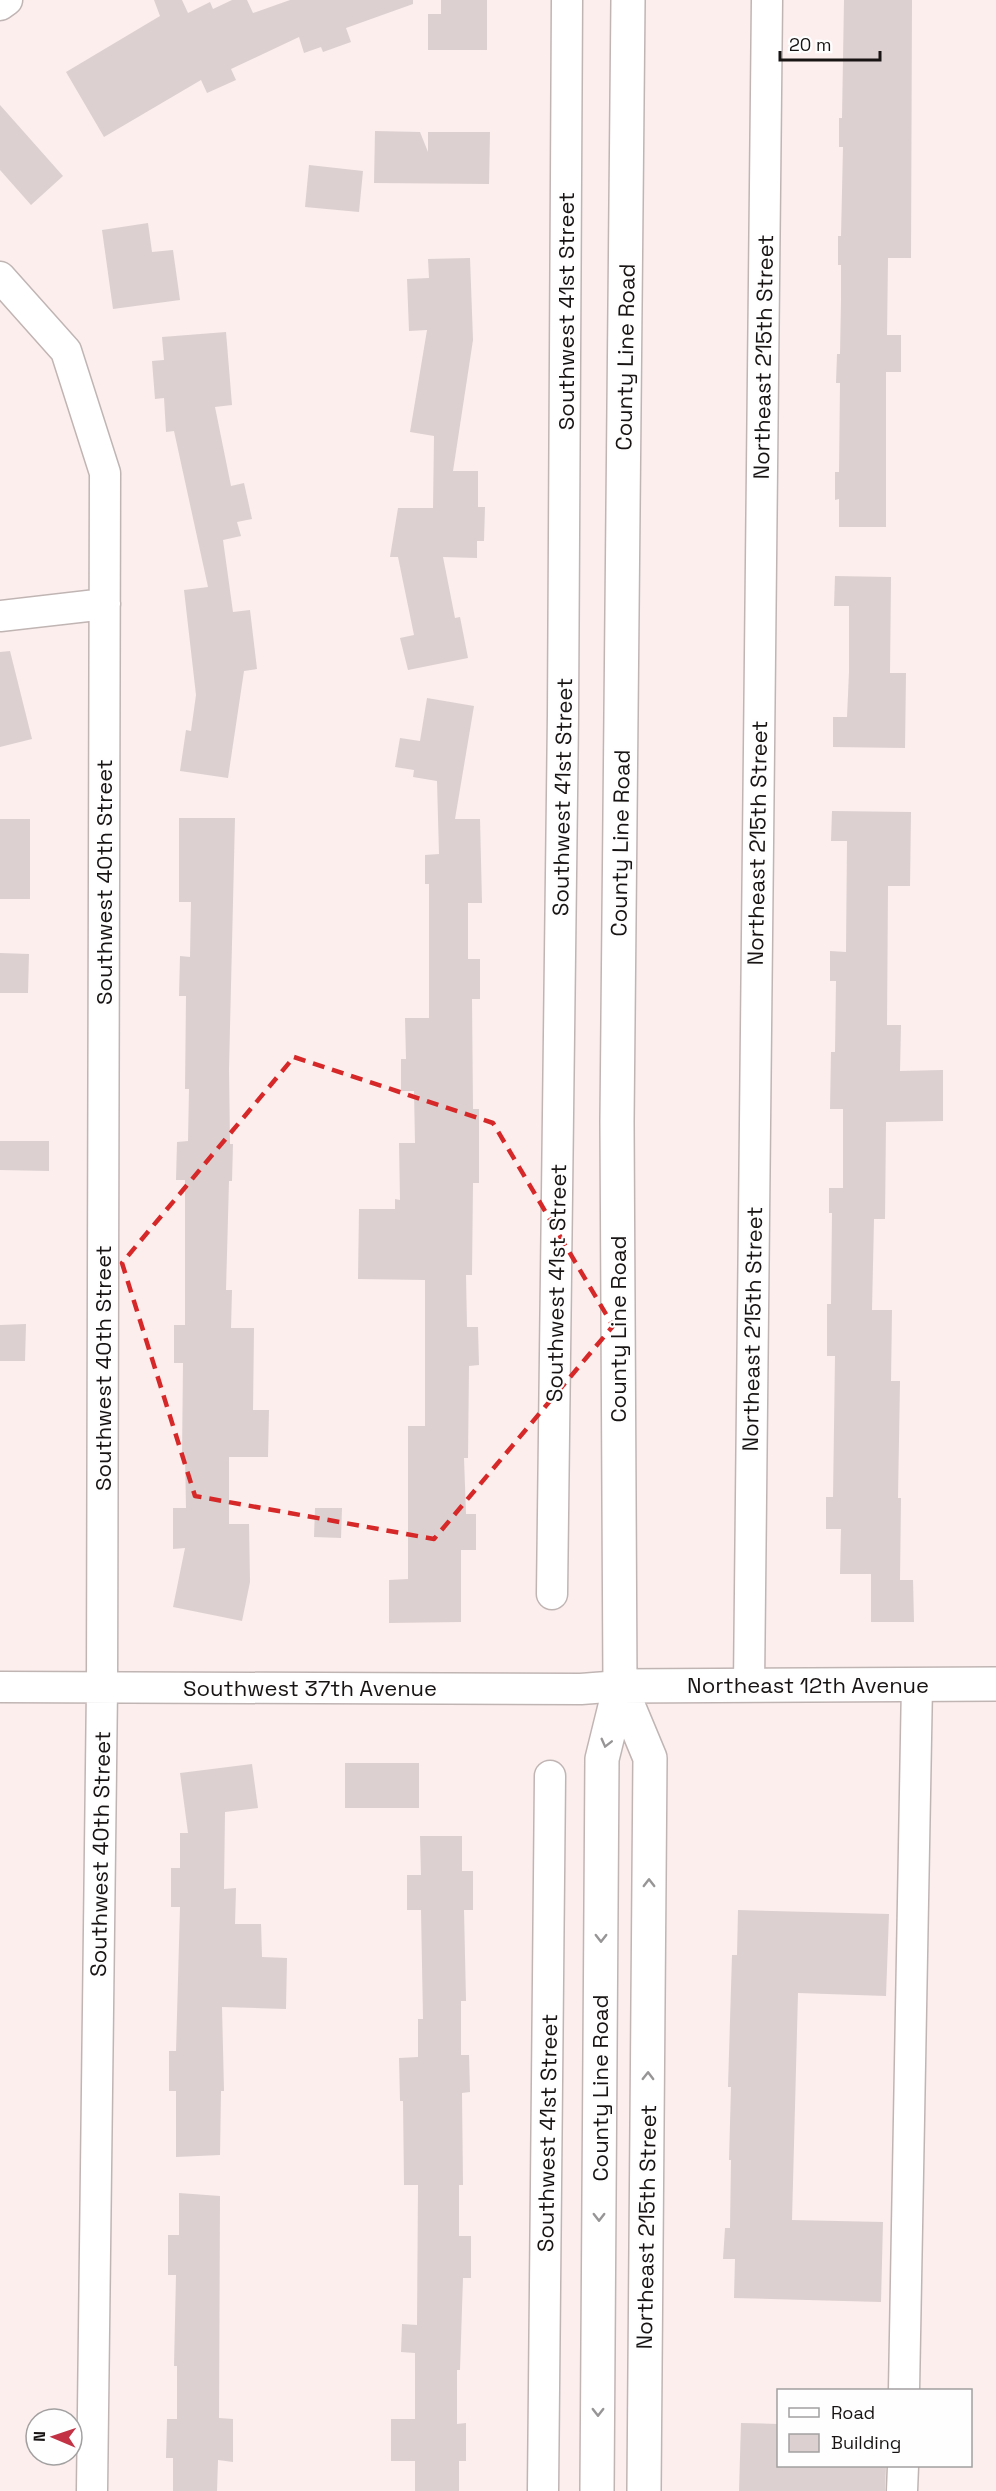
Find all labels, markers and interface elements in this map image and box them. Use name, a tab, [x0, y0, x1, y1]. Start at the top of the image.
scale bar	[780, 24, 880, 62]
text: 20 m	[789, 33, 832, 56]
street label: Southwest 41st Street	[552, 192, 580, 430]
street label: Northeast 215th Street	[747, 234, 779, 480]
street label: County Line Road	[609, 263, 641, 451]
street label: Southwest 41st Street	[546, 678, 578, 916]
street label: Northeast 215th Street	[741, 720, 773, 966]
street label: County Line Road	[604, 749, 636, 937]
street label: Southwest 40th Street	[90, 759, 118, 1005]
street label: Southwest 41st Street	[540, 1164, 572, 1402]
street label: Northeast 215th Street	[736, 1206, 768, 1452]
street label: County Line Road	[604, 1235, 632, 1423]
street label: Southwest 40th Street	[89, 1245, 117, 1491]
street label: Northeast 12th Avenue	[687, 1671, 929, 1699]
street label: Southwest 37th Avenue	[183, 1674, 437, 1702]
street label: Southwest 40th Street	[84, 1731, 116, 1977]
one-way arrow	[601, 1738, 614, 1748]
one-way arrow	[643, 1878, 655, 1887]
one-way arrow	[595, 1933, 607, 1942]
street label: County Line Road	[586, 1994, 614, 2182]
street label: Southwest 41st Street	[531, 2014, 563, 2252]
one-way arrow	[642, 2071, 654, 2080]
street label: Northeast 215th Street	[630, 2104, 662, 2350]
one-way arrow	[593, 2212, 605, 2221]
legend	[777, 2389, 972, 2467]
text: Road	[831, 2401, 875, 2424]
north arrow	[24, 2407, 84, 2467]
one-way arrow	[592, 2407, 604, 2416]
text: N	[29, 2431, 50, 2442]
text: Building	[831, 2431, 901, 2454]

